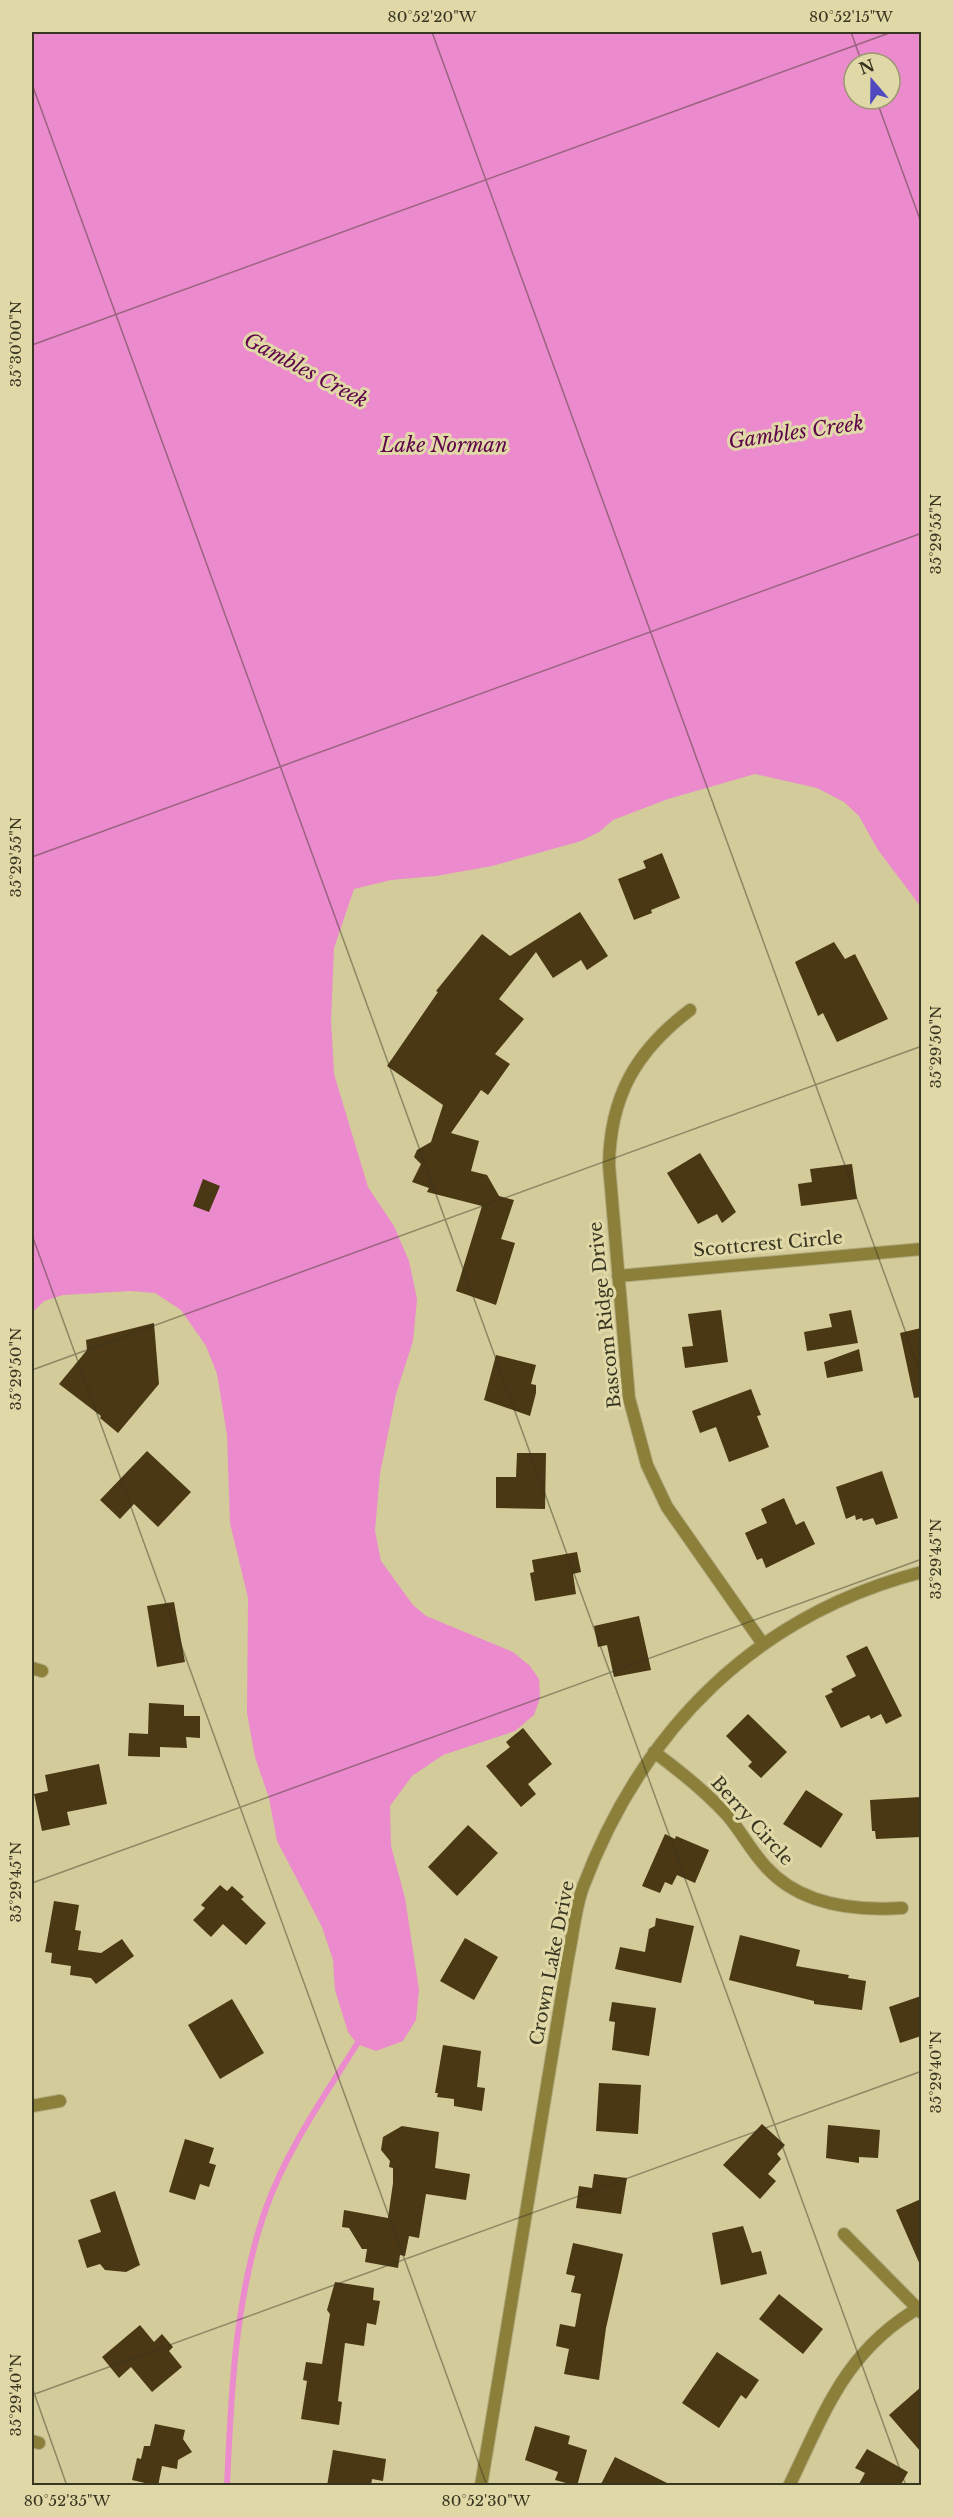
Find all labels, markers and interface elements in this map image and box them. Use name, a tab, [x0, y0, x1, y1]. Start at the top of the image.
text: 80°52'20"W	[388, 7, 477, 26]
text: 80°52'15"W	[809, 7, 893, 26]
north arrow	[842, 51, 902, 111]
text: N	[856, 55, 877, 79]
text: 35°30'00"N	[6, 301, 25, 387]
water label: Gambles Creek	[240, 327, 372, 413]
water label: Gambles Creek	[727, 411, 865, 453]
water label: Lake Norman	[380, 433, 507, 457]
text: 35°29'55"N	[926, 494, 945, 574]
text: 35°29'55"N	[6, 817, 25, 897]
text: 35°29'50"N	[926, 1006, 945, 1088]
street label: Bascom Ridge Drive	[584, 1220, 626, 1410]
street label: Scottcrest Circle	[692, 1227, 844, 1261]
text: 35°29'50"N	[6, 1328, 25, 1410]
text: 35°29'45"N	[926, 1519, 945, 1599]
street label: Berry Circle	[706, 1772, 798, 1870]
text: 35°29'45"N	[6, 1842, 25, 1922]
street label: Crown Lake Drive	[525, 1879, 579, 2047]
text: 35°29'40"N	[926, 2030, 945, 2114]
text: 35°29'40"N	[6, 2353, 25, 2437]
text: 80°52'35"W	[24, 2491, 111, 2510]
text: 80°52'30"W	[442, 2491, 531, 2510]

